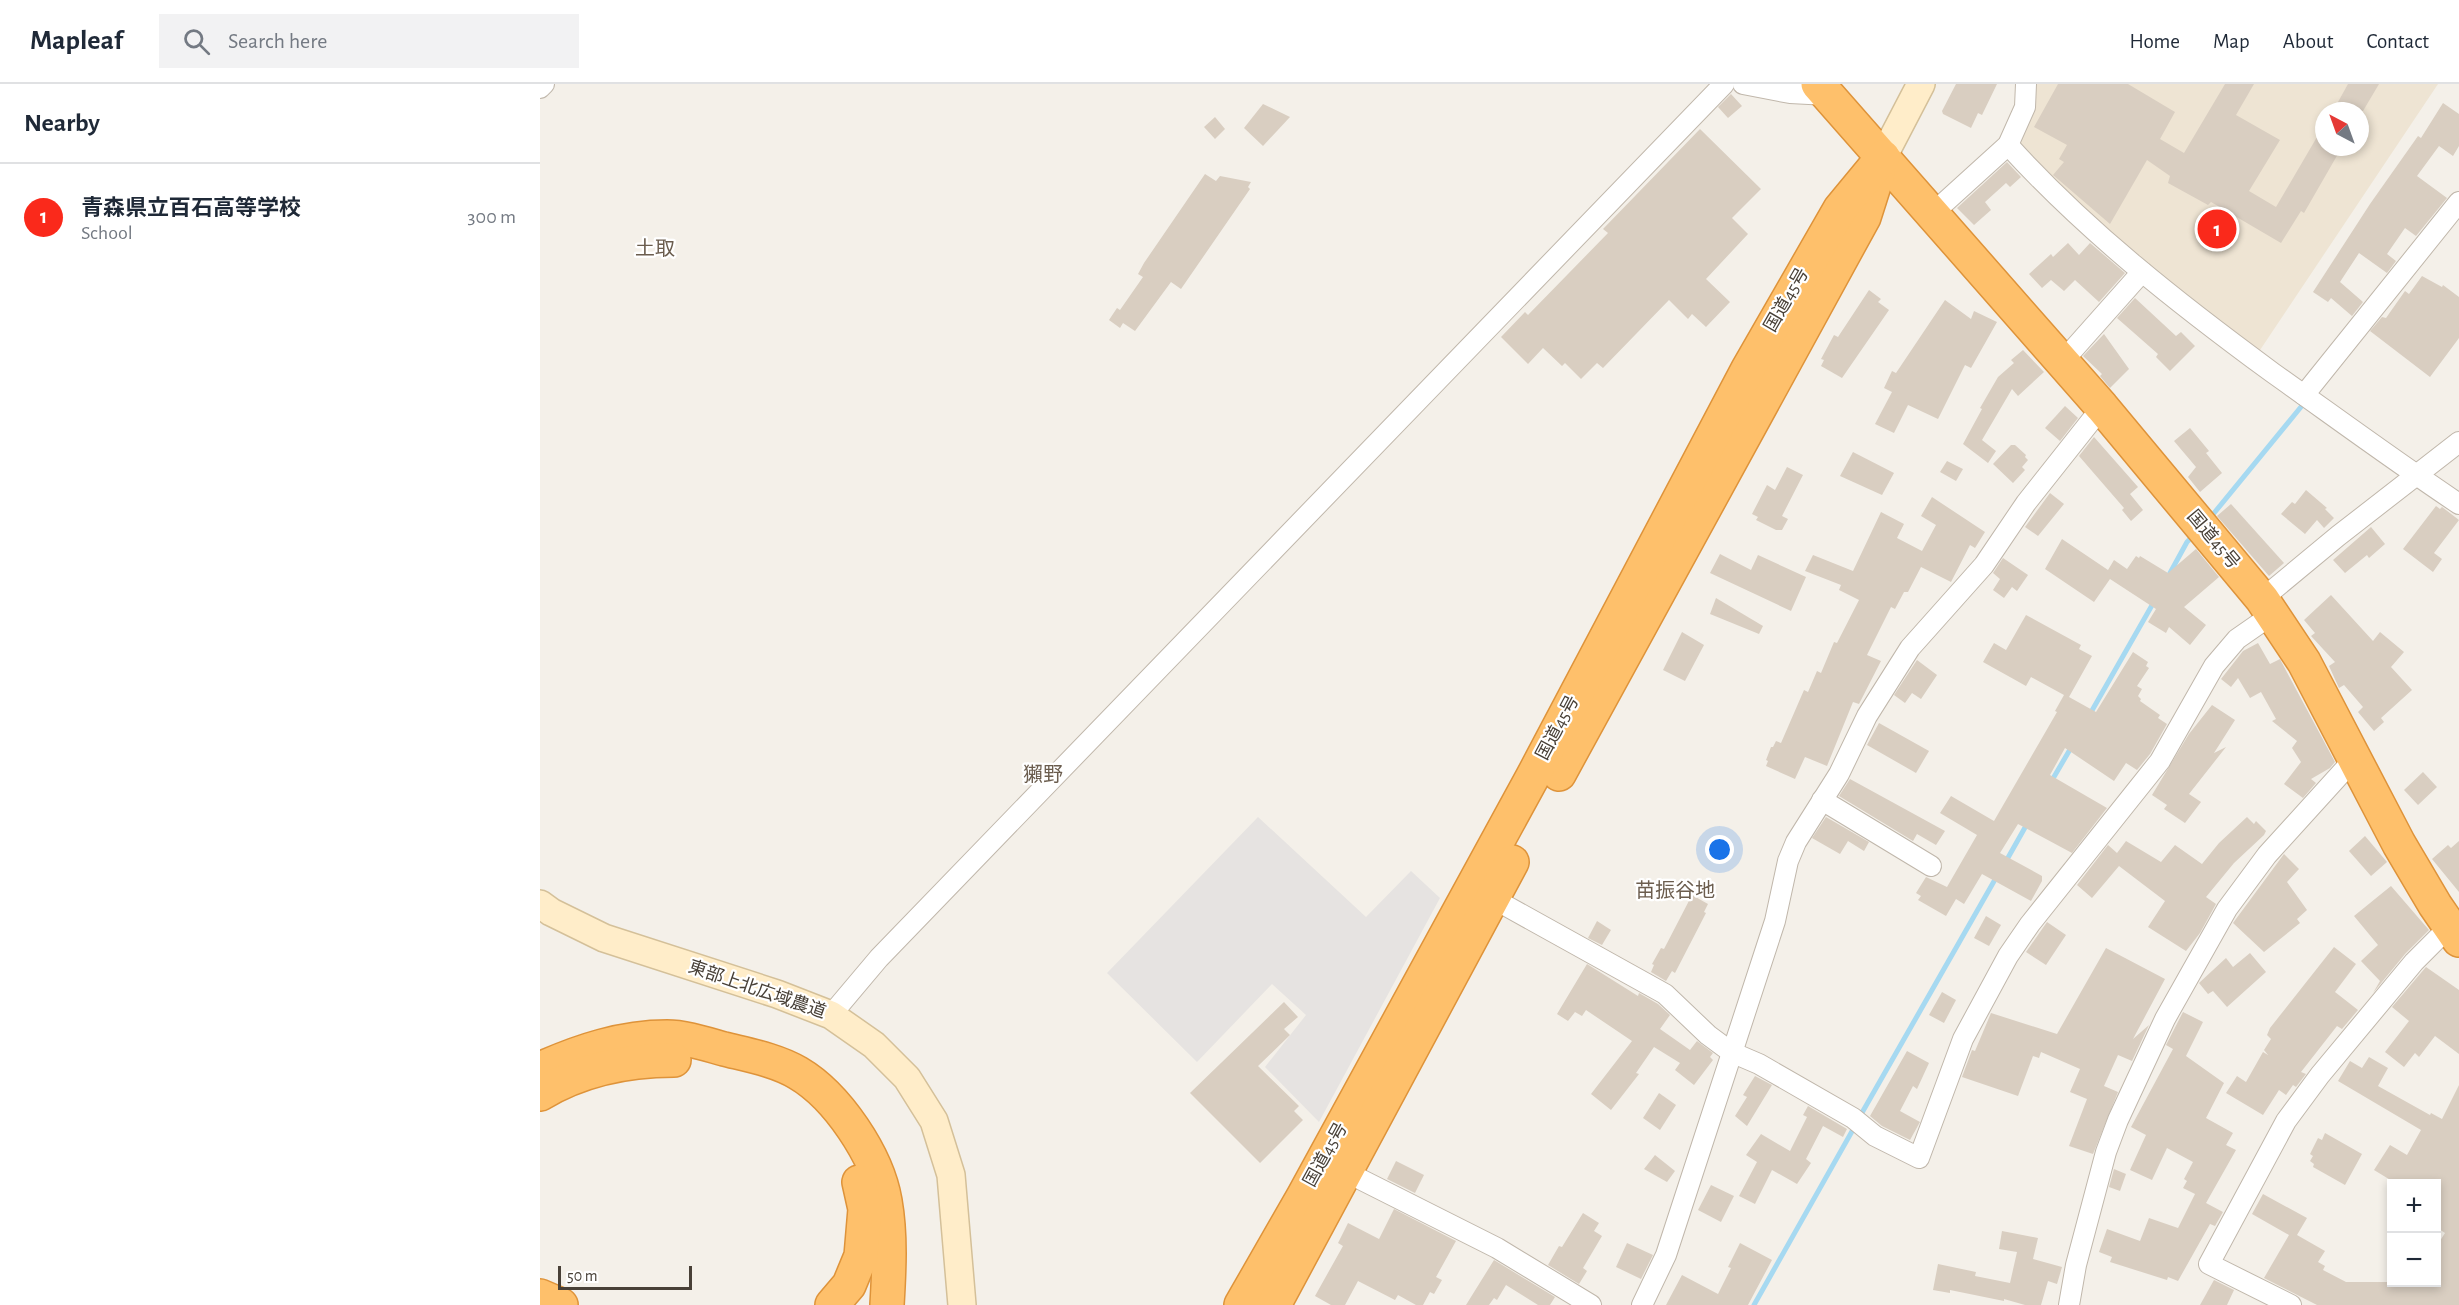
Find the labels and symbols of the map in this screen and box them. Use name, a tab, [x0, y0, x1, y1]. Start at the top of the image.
north arrow	[2315, 102, 2369, 156]
pin: 1	[2198, 206, 2236, 252]
district label: 土取	[635, 238, 675, 259]
street label: 国道45号	[1760, 264, 1812, 335]
street label: 国道45号	[2184, 506, 2244, 573]
street label: 国道45号	[1532, 692, 1582, 763]
district label: 獺野	[1023, 764, 1063, 785]
your location	[1705, 835, 1734, 864]
district label: 苗振谷地	[1635, 880, 1715, 901]
street label: 東部上北広域農道	[686, 956, 829, 1022]
street label: 国道45号	[1299, 1119, 1351, 1190]
scale bar	[558, 1263, 692, 1290]

